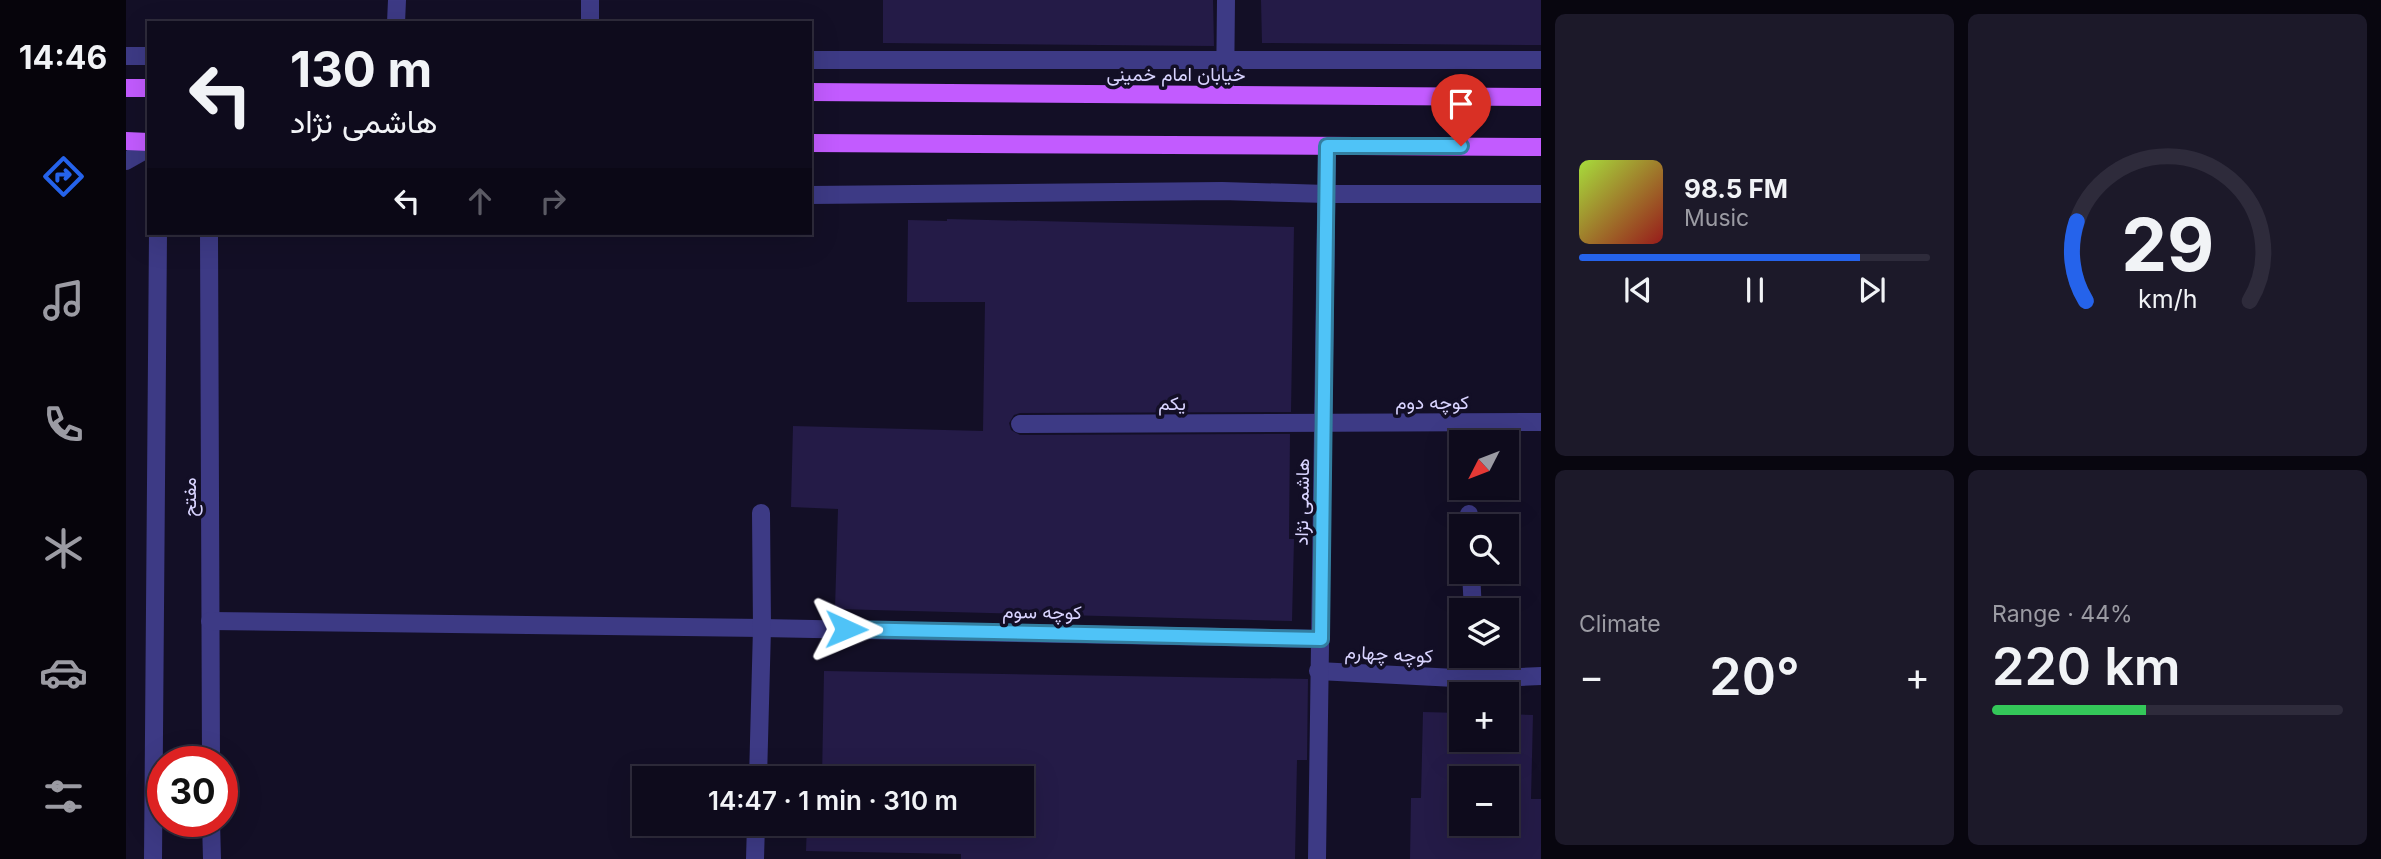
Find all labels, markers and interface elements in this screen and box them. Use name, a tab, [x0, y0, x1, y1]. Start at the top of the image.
text: 14:46	[19, 38, 107, 77]
text: 130 m	[290, 40, 432, 99]
icon: left	[175, 49, 266, 140]
street label: خیابان امام خمینی	[1107, 63, 1245, 87]
pin	[1431, 74, 1491, 146]
icon: arrive	[1442, 85, 1480, 123]
text: هاشمی نژاد	[290, 102, 437, 141]
icon: directions	[39, 152, 88, 201]
text: 98.5 FM	[1684, 173, 1788, 204]
icon: left	[388, 182, 426, 220]
icon: ahead	[461, 182, 499, 220]
icon: right	[534, 182, 572, 220]
text: 29	[2121, 200, 2214, 289]
text: Music	[1684, 204, 1749, 232]
icon: previous	[1619, 271, 1657, 309]
icon: pause	[1736, 271, 1774, 309]
icon: next	[1853, 271, 1891, 309]
icon: music	[39, 276, 88, 325]
text: km/h	[2138, 284, 2197, 314]
street label: کوچه دوم	[1395, 391, 1469, 416]
street label: یکم	[1158, 392, 1186, 416]
icon: phone	[39, 400, 88, 449]
north arrow	[1449, 430, 1519, 500]
map controls	[1449, 430, 1519, 836]
street label: هاشمی نژاد	[1290, 458, 1314, 546]
street label: مفتح	[178, 477, 203, 517]
button: search	[1449, 514, 1519, 584]
icon: climate	[39, 524, 88, 573]
position arrow	[809, 592, 883, 666]
button: layers	[1449, 598, 1519, 668]
street label: کوچه سوم	[1002, 600, 1082, 626]
text: Range · 44%	[1992, 600, 2133, 628]
text: Climate	[1579, 610, 1661, 638]
text: 220 km	[1992, 635, 2181, 698]
street label: کوچه چهارم	[1344, 640, 1434, 670]
text: 20°	[1709, 645, 1800, 708]
icon: car	[39, 648, 88, 697]
text: −	[1579, 653, 1604, 699]
text: +	[1905, 653, 1930, 699]
button: +	[1449, 682, 1519, 752]
speed limit sign: 30	[147, 746, 238, 837]
button: −	[1449, 766, 1519, 836]
icon: filters	[39, 772, 88, 821]
text: 14:47 · 1 min · 310 m	[708, 785, 958, 816]

